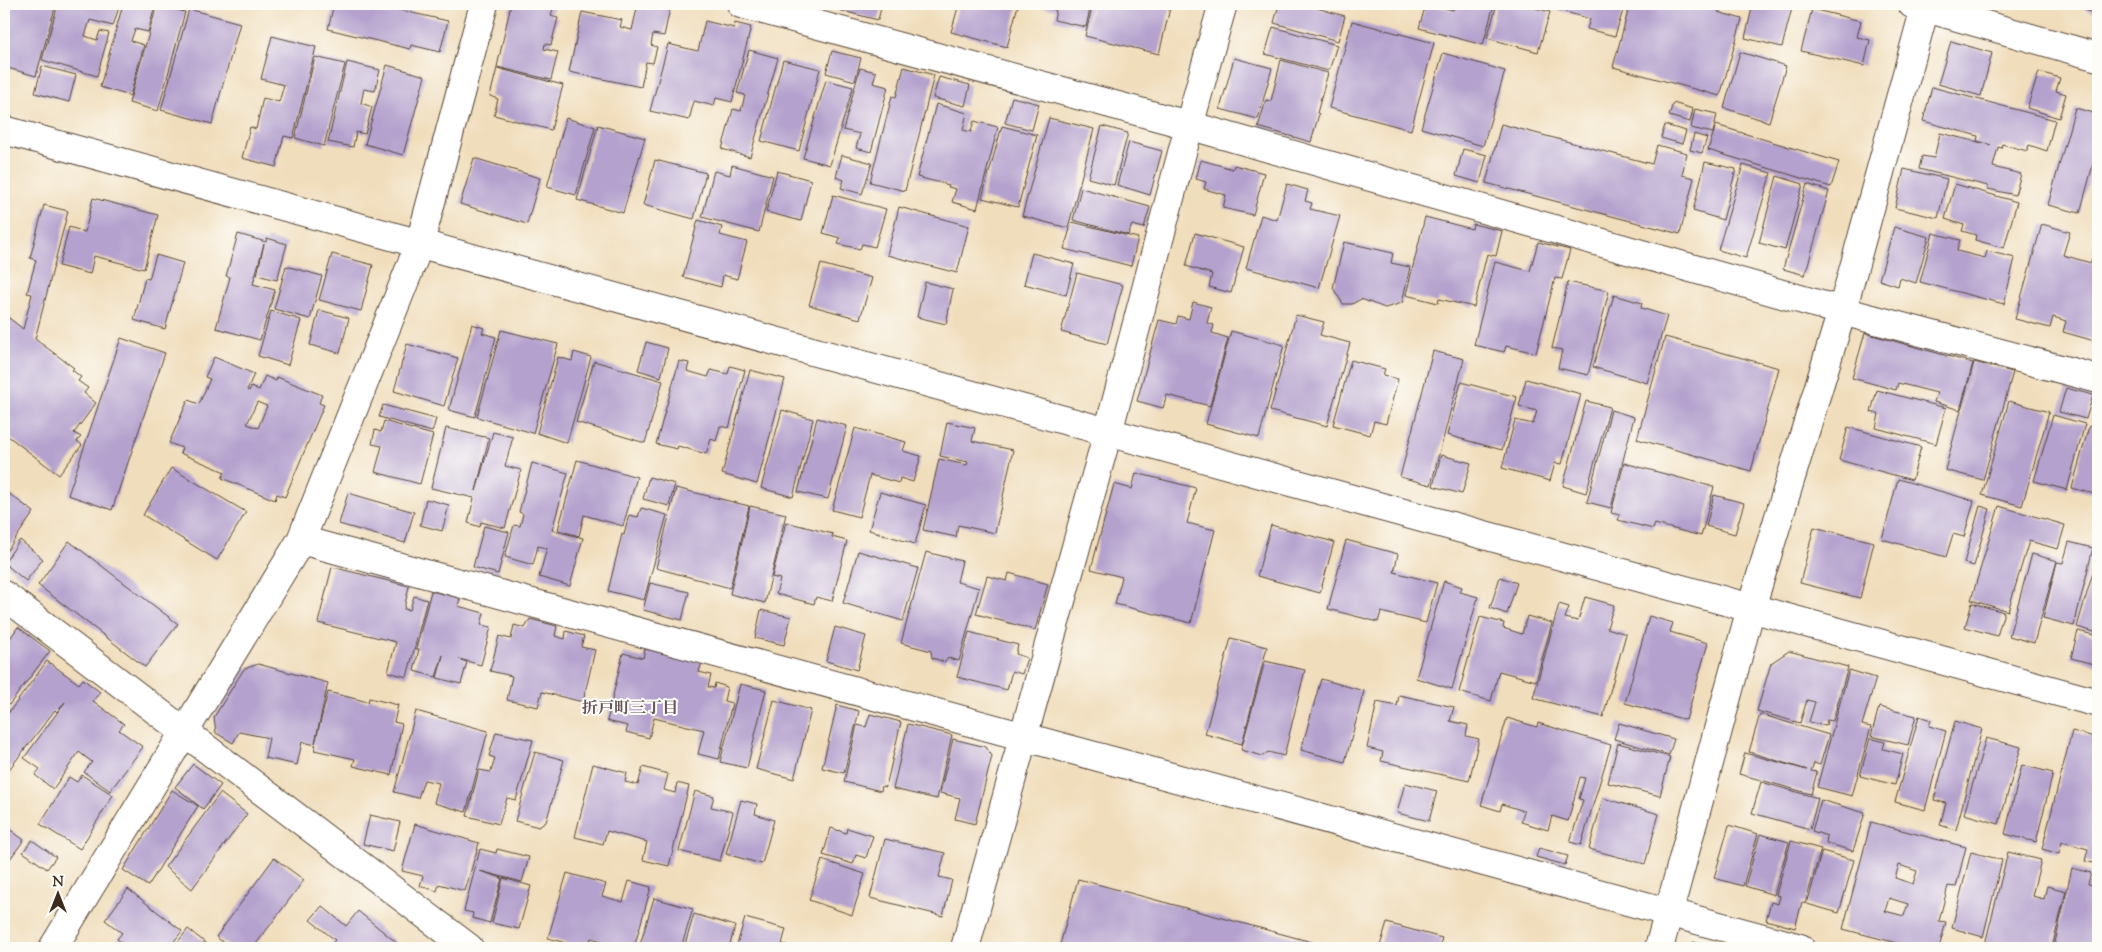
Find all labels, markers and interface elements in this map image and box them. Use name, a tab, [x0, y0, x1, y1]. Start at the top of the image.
district label: 折戸町三丁目	[582, 698, 678, 721]
north arrow	[32, 870, 82, 920]
text: N	[52, 873, 64, 893]

